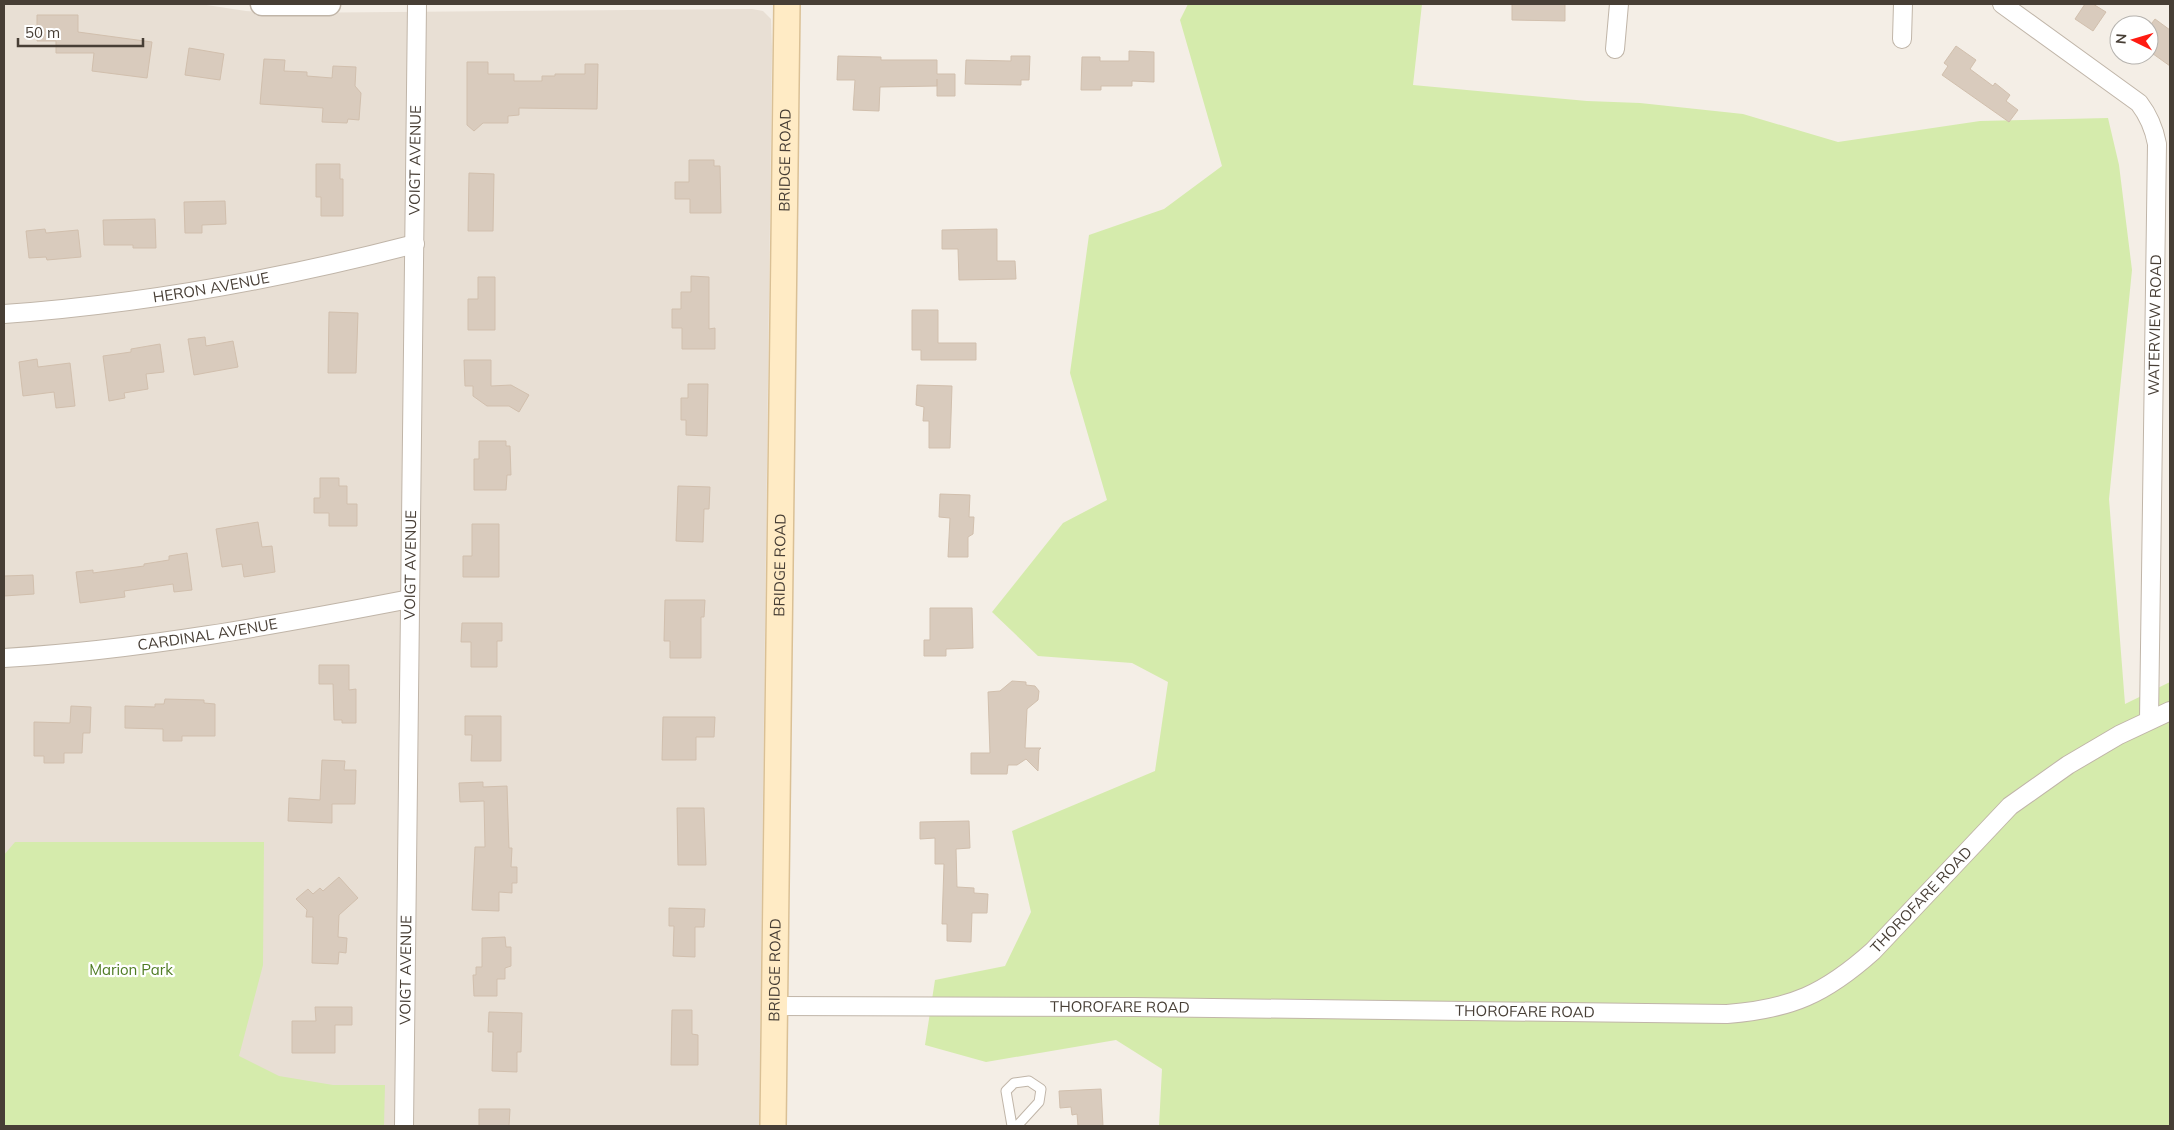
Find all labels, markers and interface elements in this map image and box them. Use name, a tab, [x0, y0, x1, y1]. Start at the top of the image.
scale bar	[18, 15, 142, 47]
north arrow	[2109, 15, 2159, 65]
text: 50 m	[25, 23, 60, 42]
text: N	[2112, 33, 2130, 45]
street label: VOIGT AVENUE	[405, 105, 425, 215]
street label: BRIDGE ROAD	[774, 108, 795, 212]
street label: WATERVIEW ROAD	[2144, 254, 2165, 396]
street label: HERON AVENUE	[152, 268, 271, 307]
street label: VOIGT AVENUE	[400, 510, 420, 620]
street label: BRIDGE ROAD	[769, 513, 790, 617]
street label: CARDINAL AVENUE	[136, 614, 279, 654]
street label: THOROFARE ROAD	[1866, 842, 1976, 957]
street label: VOIGT AVENUE	[395, 915, 415, 1025]
street label: BRIDGE ROAD	[764, 918, 785, 1022]
park label: Marion Park	[89, 960, 173, 979]
street label: THOROFARE ROAD	[1050, 997, 1190, 1017]
street label: THOROFARE ROAD	[1455, 1001, 1595, 1021]

